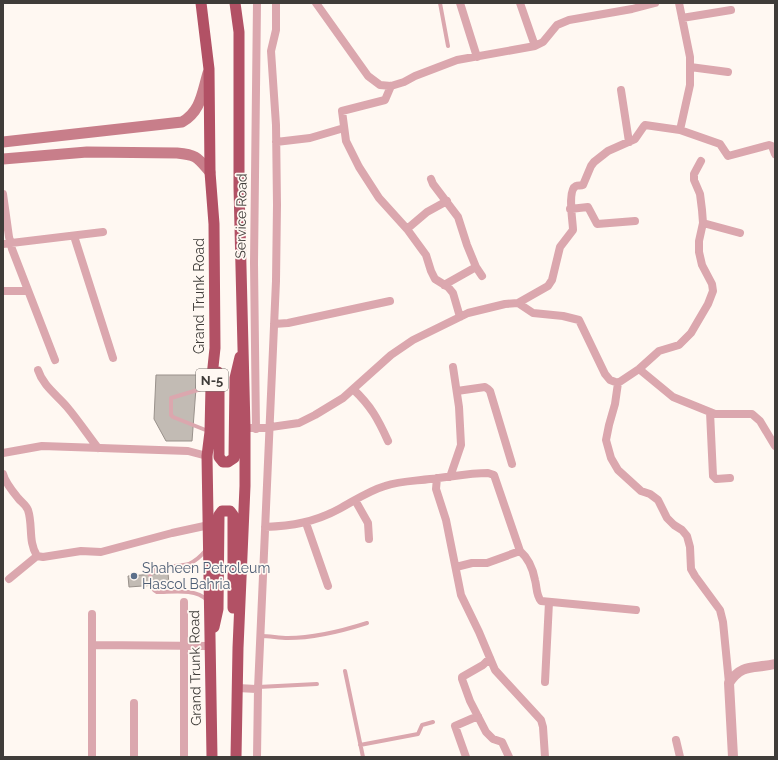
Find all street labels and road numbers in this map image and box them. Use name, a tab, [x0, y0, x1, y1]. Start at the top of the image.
street label: Service Road	[232, 173, 250, 259]
street label: Grand Trunk Road	[191, 238, 207, 354]
road number: N-5	[196, 369, 228, 391]
street label: Grand Trunk Road	[186, 610, 204, 726]

